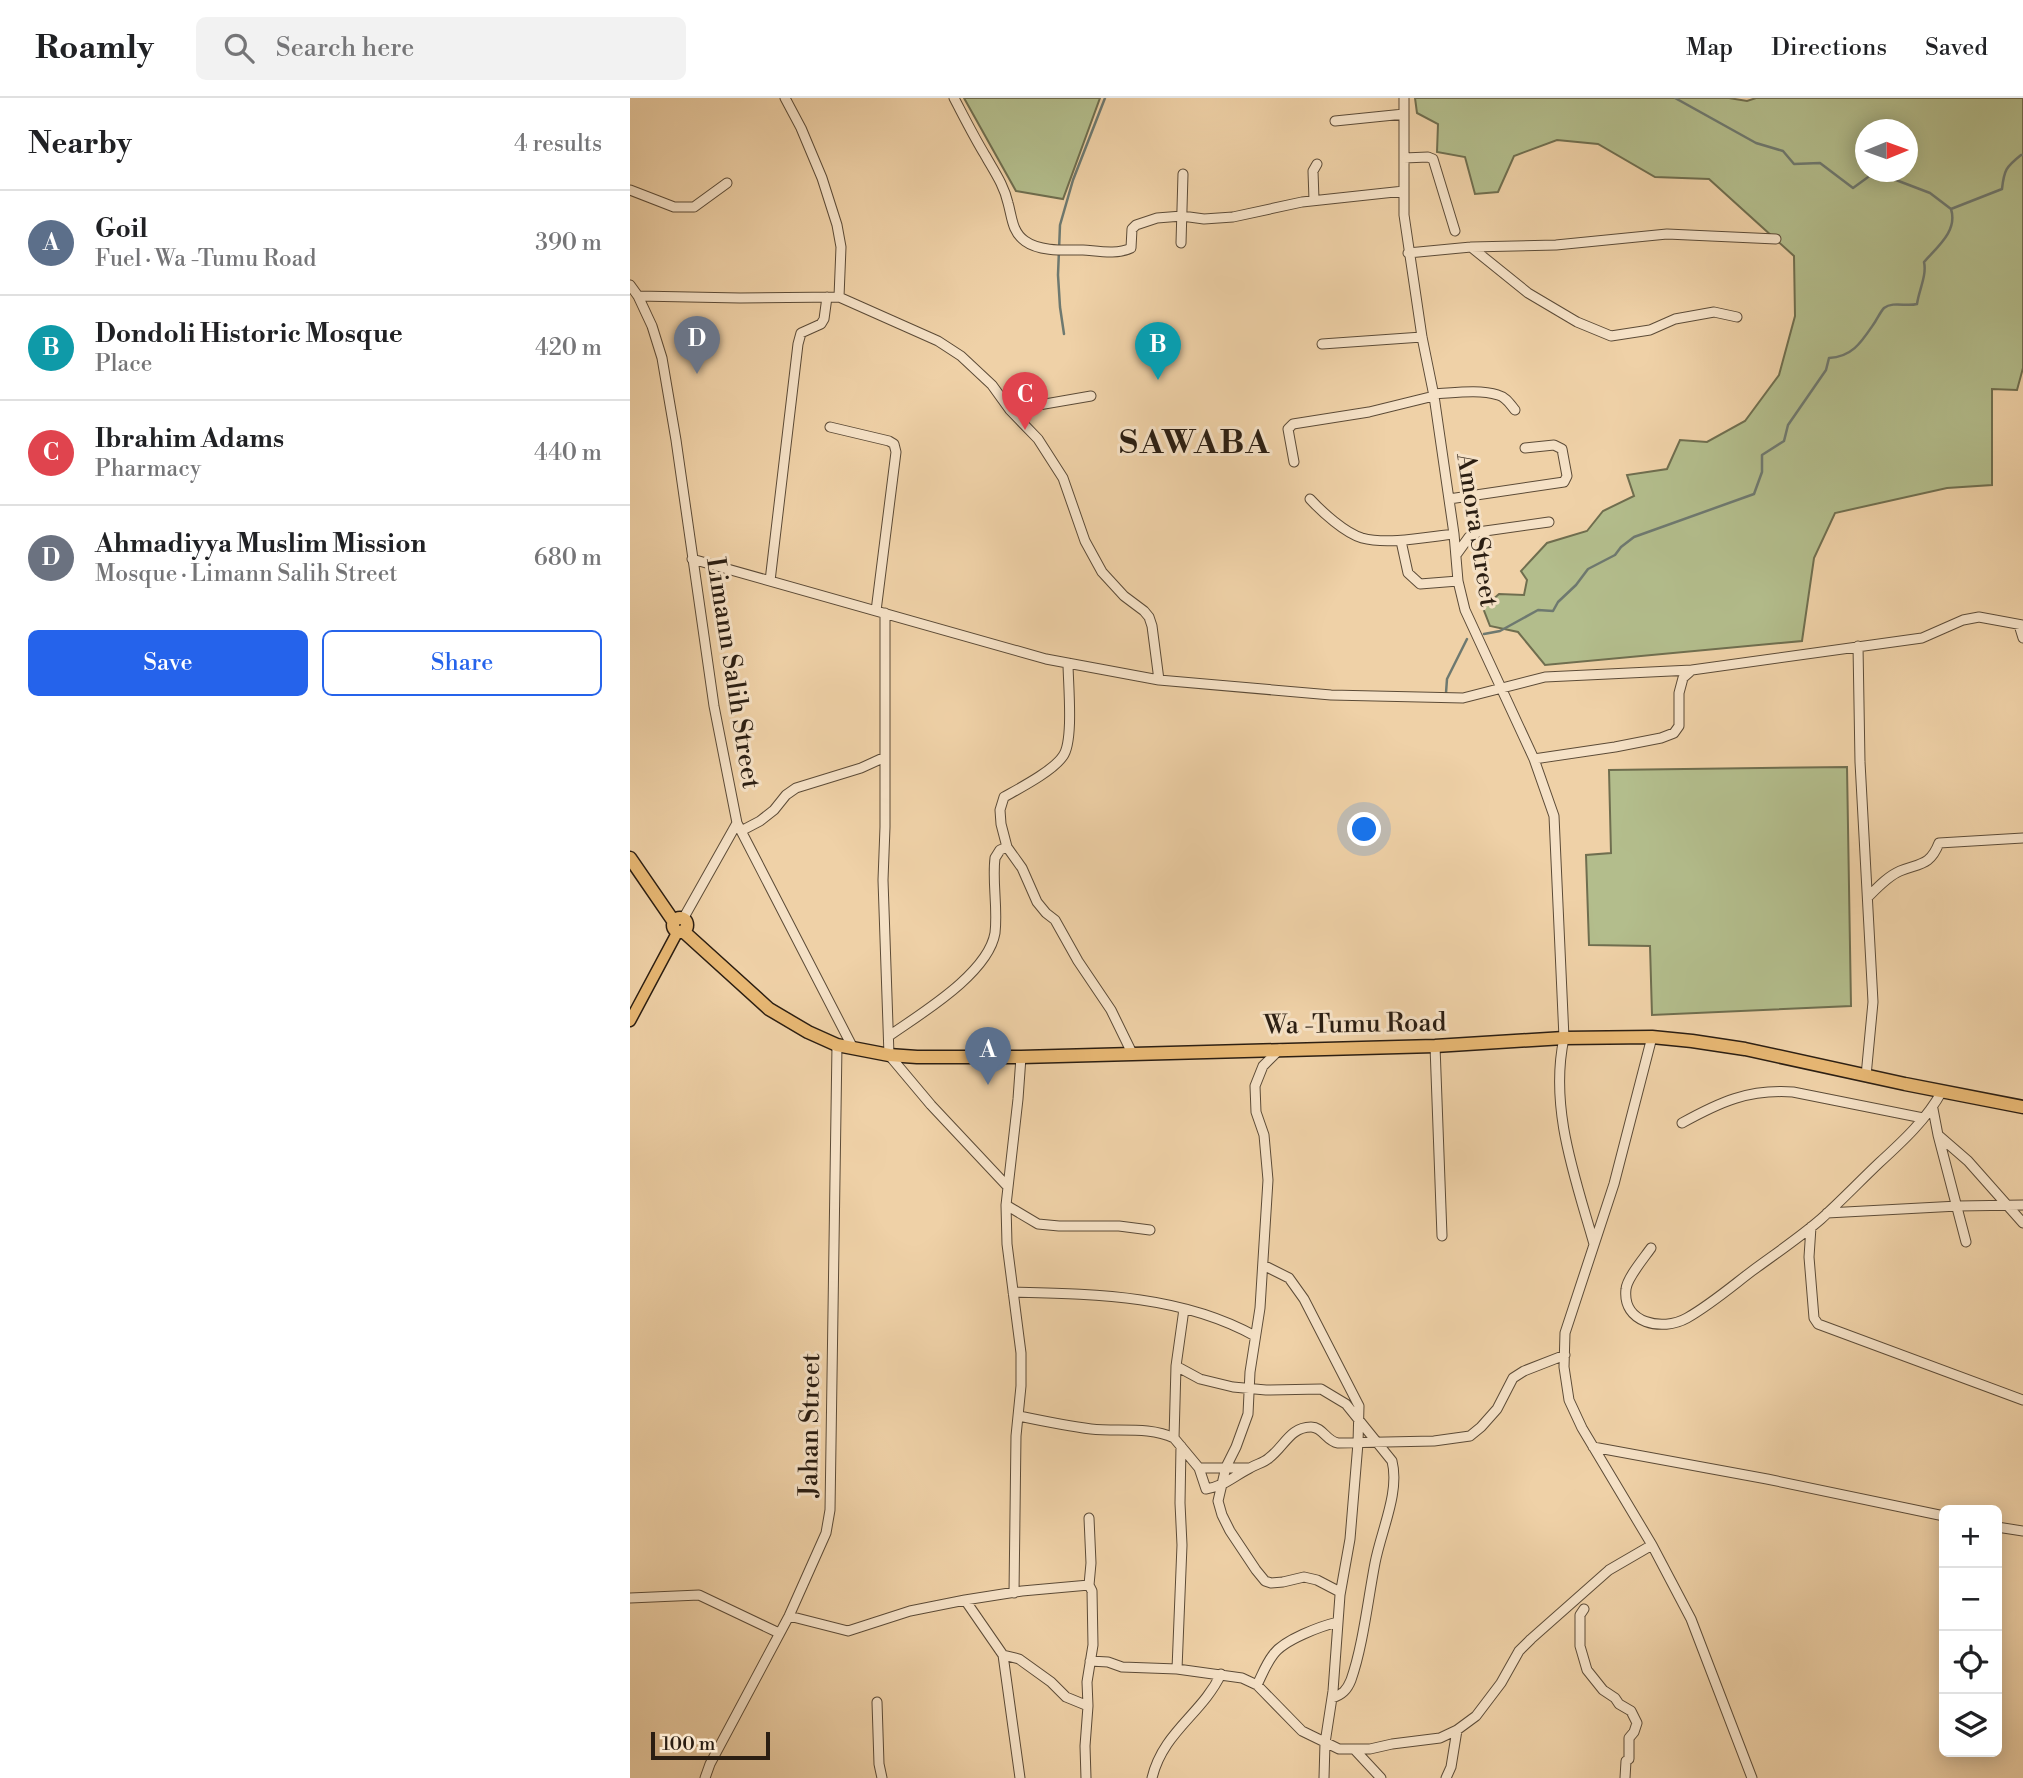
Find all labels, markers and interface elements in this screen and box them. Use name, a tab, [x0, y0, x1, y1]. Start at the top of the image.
search box	[196, 17, 686, 80]
text: Roamly	[35, 28, 154, 69]
icon: search	[220, 29, 258, 67]
text: Search here	[276, 32, 414, 64]
text: Map	[1686, 33, 1733, 63]
text: Directions	[1771, 33, 1887, 63]
text: Saved	[1925, 33, 1988, 63]
north arrow	[1855, 119, 1918, 182]
text: Nearby	[28, 125, 132, 163]
text: 4 results	[514, 130, 602, 158]
text: Goil	[95, 213, 148, 245]
text: A	[43, 229, 59, 257]
text: 390 m	[535, 229, 602, 257]
text: Fuel · Wa -Tumu Road	[95, 245, 316, 273]
pin: D	[674, 316, 720, 374]
text: Dondoli Historic Mosque	[95, 318, 403, 350]
pin: B	[1135, 322, 1181, 380]
text: B	[42, 334, 60, 362]
text: 420 m	[535, 334, 602, 362]
text: Place	[95, 350, 152, 378]
pin: C	[1002, 372, 1048, 430]
text: Ibrahim Adams	[95, 423, 284, 455]
district label: SAWABA	[1119, 423, 1271, 464]
text: C	[43, 439, 59, 467]
text: 440 m	[534, 439, 602, 467]
street label: Amora Street	[1449, 450, 1505, 609]
text: Pharmacy	[95, 455, 201, 483]
text: Ahmadiyya Muslim Mission	[95, 528, 426, 560]
text: D	[42, 544, 60, 572]
text: 680 m	[534, 544, 602, 572]
street label: Limann Salih Street	[699, 555, 767, 791]
text: Mosque · Limann Salih Street	[95, 560, 397, 588]
button: Save	[28, 630, 308, 696]
button: Share	[322, 630, 602, 696]
your location	[1347, 812, 1381, 846]
street label: Wa -Tumu Road	[1262, 1006, 1447, 1042]
pin: A	[965, 1027, 1011, 1085]
street label: Jahan Street	[793, 1353, 827, 1498]
map controls	[1939, 1505, 2002, 1757]
button: +	[1939, 1505, 2002, 1568]
button: −	[1939, 1568, 2002, 1631]
button: locate	[1939, 1631, 2002, 1694]
button: layers	[1939, 1694, 2002, 1757]
scale bar	[651, 1729, 770, 1761]
text: 100 m	[662, 1732, 715, 1756]

